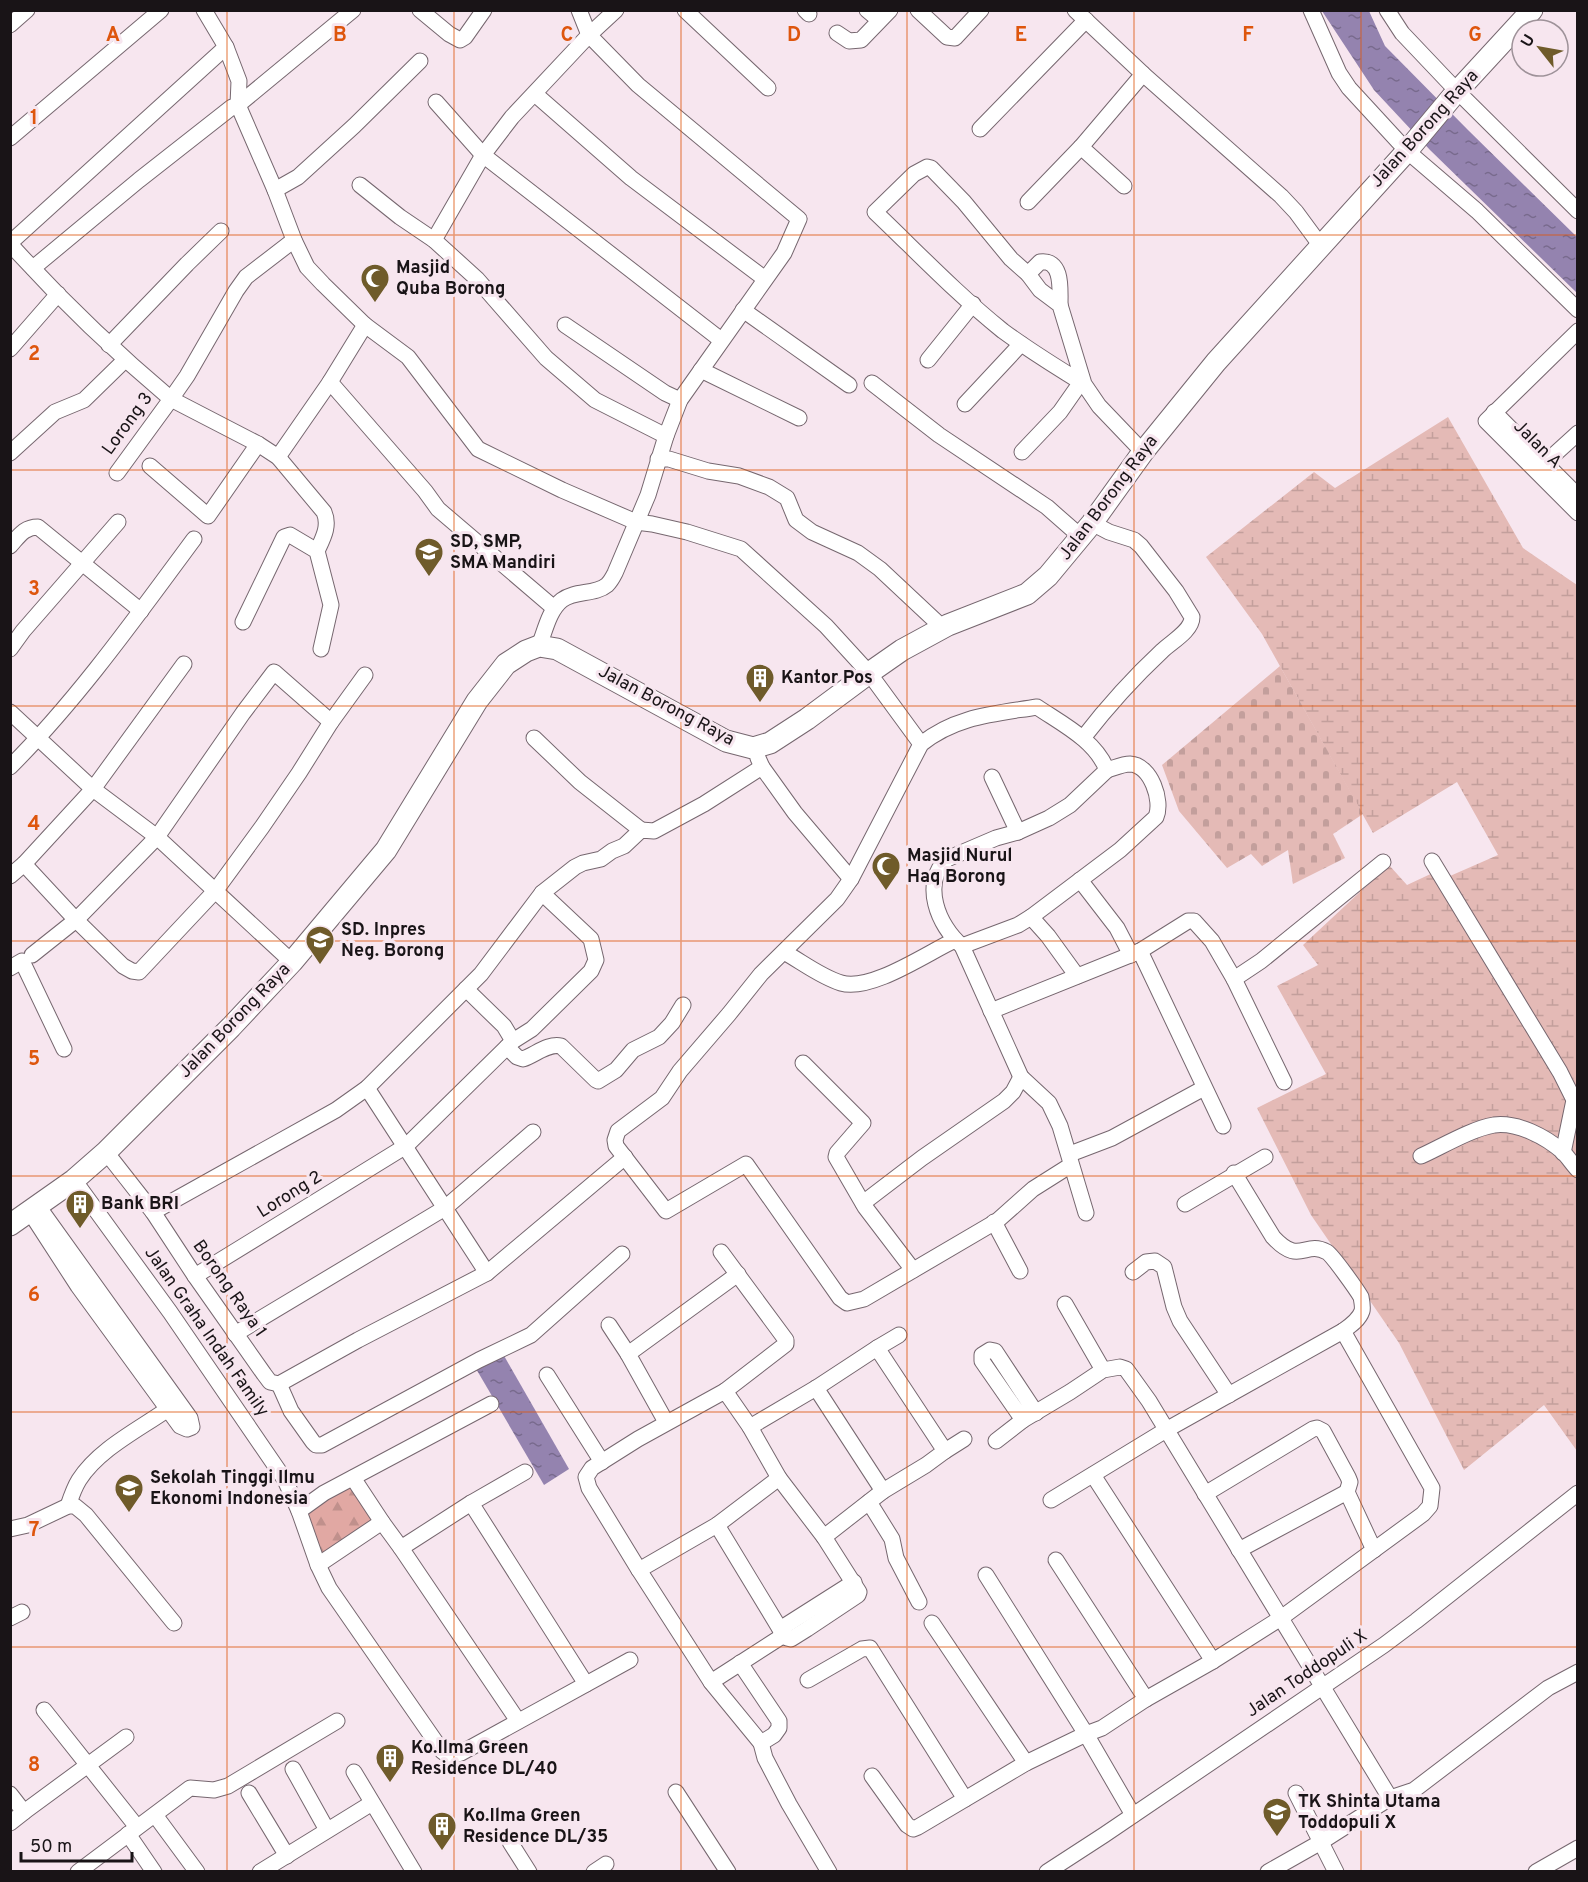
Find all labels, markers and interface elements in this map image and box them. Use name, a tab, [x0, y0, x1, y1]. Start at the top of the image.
north arrow	[1510, 18, 1570, 78]
text: A	[106, 23, 120, 49]
text: B	[333, 23, 347, 49]
text: C	[561, 23, 573, 49]
text: D	[787, 23, 801, 49]
text: E	[1015, 23, 1027, 49]
text: F	[1242, 23, 1254, 49]
text: G	[1468, 23, 1482, 49]
text: U	[1517, 31, 1540, 51]
street label: Jalan Borong Raya	[1366, 65, 1484, 193]
text: 1	[30, 106, 38, 132]
place label: Masjid Quba Borong	[396, 257, 505, 301]
mosque icon: Masjid Quba Borong	[359, 262, 391, 304]
text: 2	[28, 342, 40, 368]
street label: Lorong 3	[97, 388, 159, 460]
street label: Jalan A	[1508, 416, 1566, 474]
street label: Jalan Borong Raya	[1054, 431, 1164, 565]
place label: SD, SMP, SMA Mandiri	[450, 531, 556, 575]
school or university icon: SD, SMP, SMA Mandiri	[413, 536, 445, 578]
text: 3	[28, 577, 40, 603]
street label: Jalan Borong Raya	[594, 660, 738, 752]
building icon: Kantor Pos	[744, 662, 776, 704]
place label: Kantor Pos	[781, 667, 873, 690]
text: 4	[28, 812, 40, 838]
place label: Masjid Nurul Haq Borong	[907, 845, 1013, 889]
mosque icon: Masjid Nurul Haq Borong	[870, 850, 902, 892]
place label: SD. Inpres Neg. Borong	[341, 919, 444, 963]
school or university icon: SD. Inpres Neg. Borong	[304, 924, 336, 966]
street label: Jalan Borong Raya	[174, 959, 296, 1083]
text: 5	[28, 1047, 40, 1073]
street label: Lorong 2	[253, 1166, 327, 1224]
building icon: Bank BRI	[64, 1188, 96, 1230]
place label: Bank BRI	[101, 1193, 179, 1216]
street label: Borong Raya 1	[187, 1236, 271, 1342]
street label: Jalan Graha Indah Family	[139, 1243, 273, 1421]
text: 6	[28, 1283, 40, 1309]
place label: Sekolah Tinggi Ilmu Ekonomi Indonesia	[150, 1467, 315, 1511]
school or university icon: Sekolah Tinggi Ilmu Ekonomi Indonesia	[113, 1472, 145, 1514]
text: 7	[29, 1518, 39, 1544]
street label: Jalan Toddopuli X	[1242, 1625, 1372, 1723]
place label: Ko.Ilma Green Residence DL/40	[411, 1737, 558, 1781]
building icon: Ko.Ilma Green Residence DL/40	[374, 1742, 406, 1784]
text: 8	[28, 1753, 40, 1779]
place label: TK Shinta Utama Toddopuli X	[1298, 1791, 1440, 1835]
school or university icon: TK Shinta Utama Toddopuli X	[1261, 1796, 1293, 1838]
place label: Ko.Ilma Green Residence DL/35	[463, 1805, 608, 1849]
building icon: Ko.Ilma Green Residence DL/35	[426, 1810, 458, 1852]
scale bar	[21, 1825, 132, 1863]
text: 50 m	[30, 1836, 72, 1859]

